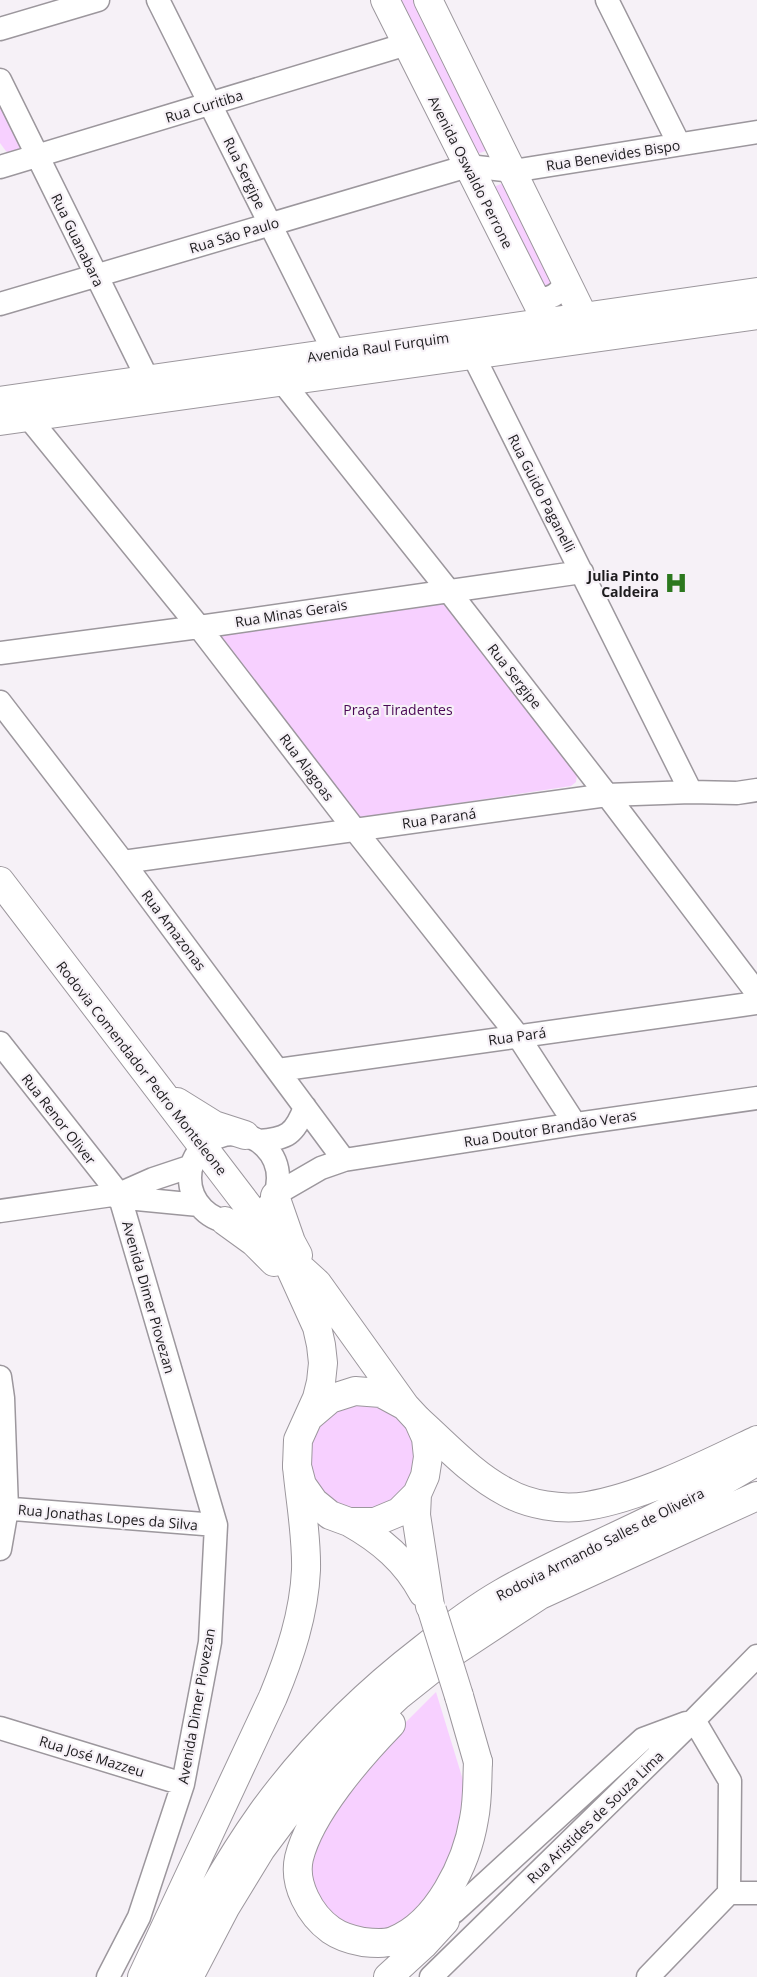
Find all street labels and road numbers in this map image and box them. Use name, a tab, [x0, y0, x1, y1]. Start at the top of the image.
street label: Rua Curitiba	[163, 85, 245, 127]
street label: Avenida Oswaldo Perrone	[424, 93, 518, 252]
street label: Rua Sergipe	[219, 134, 271, 212]
street label: Rua Benevides Bispo	[545, 135, 681, 175]
street label: Rua Guanabara	[47, 190, 109, 290]
street label: Rua São Paulo	[187, 212, 281, 258]
street label: Avenida Raul Furquim	[306, 328, 450, 366]
street label: Rua Guido Paganelli	[504, 431, 580, 555]
street label: Rua Minas Gerais	[234, 595, 349, 631]
street label: Rua Sergipe	[484, 640, 546, 712]
street label: Rua Alagoas	[276, 730, 339, 805]
street label: Rua Paraná	[401, 803, 477, 833]
street label: Rua Amazonas	[137, 886, 211, 974]
street label: Rodovia Comendador Pedro Monteleone	[52, 957, 232, 1179]
street label: Rua Pará	[487, 1023, 547, 1049]
street label: Rua Renor Oliver	[18, 1070, 101, 1168]
street label: Rua Doutor Brandão Veras	[462, 1105, 638, 1151]
street label: Avenida Dimer Piovezan	[118, 1219, 180, 1375]
street label: Rodovia Armando Salles de Oliveira	[493, 1483, 707, 1605]
street label: Rua Jonathas Lopes da Silva	[17, 1500, 199, 1534]
street label: Avenida Dimer Piovezan	[173, 1627, 219, 1785]
street label: Rua José Mazzeu	[37, 1731, 147, 1781]
street label: Rua Aristides de Souza Lima	[523, 1747, 667, 1887]

